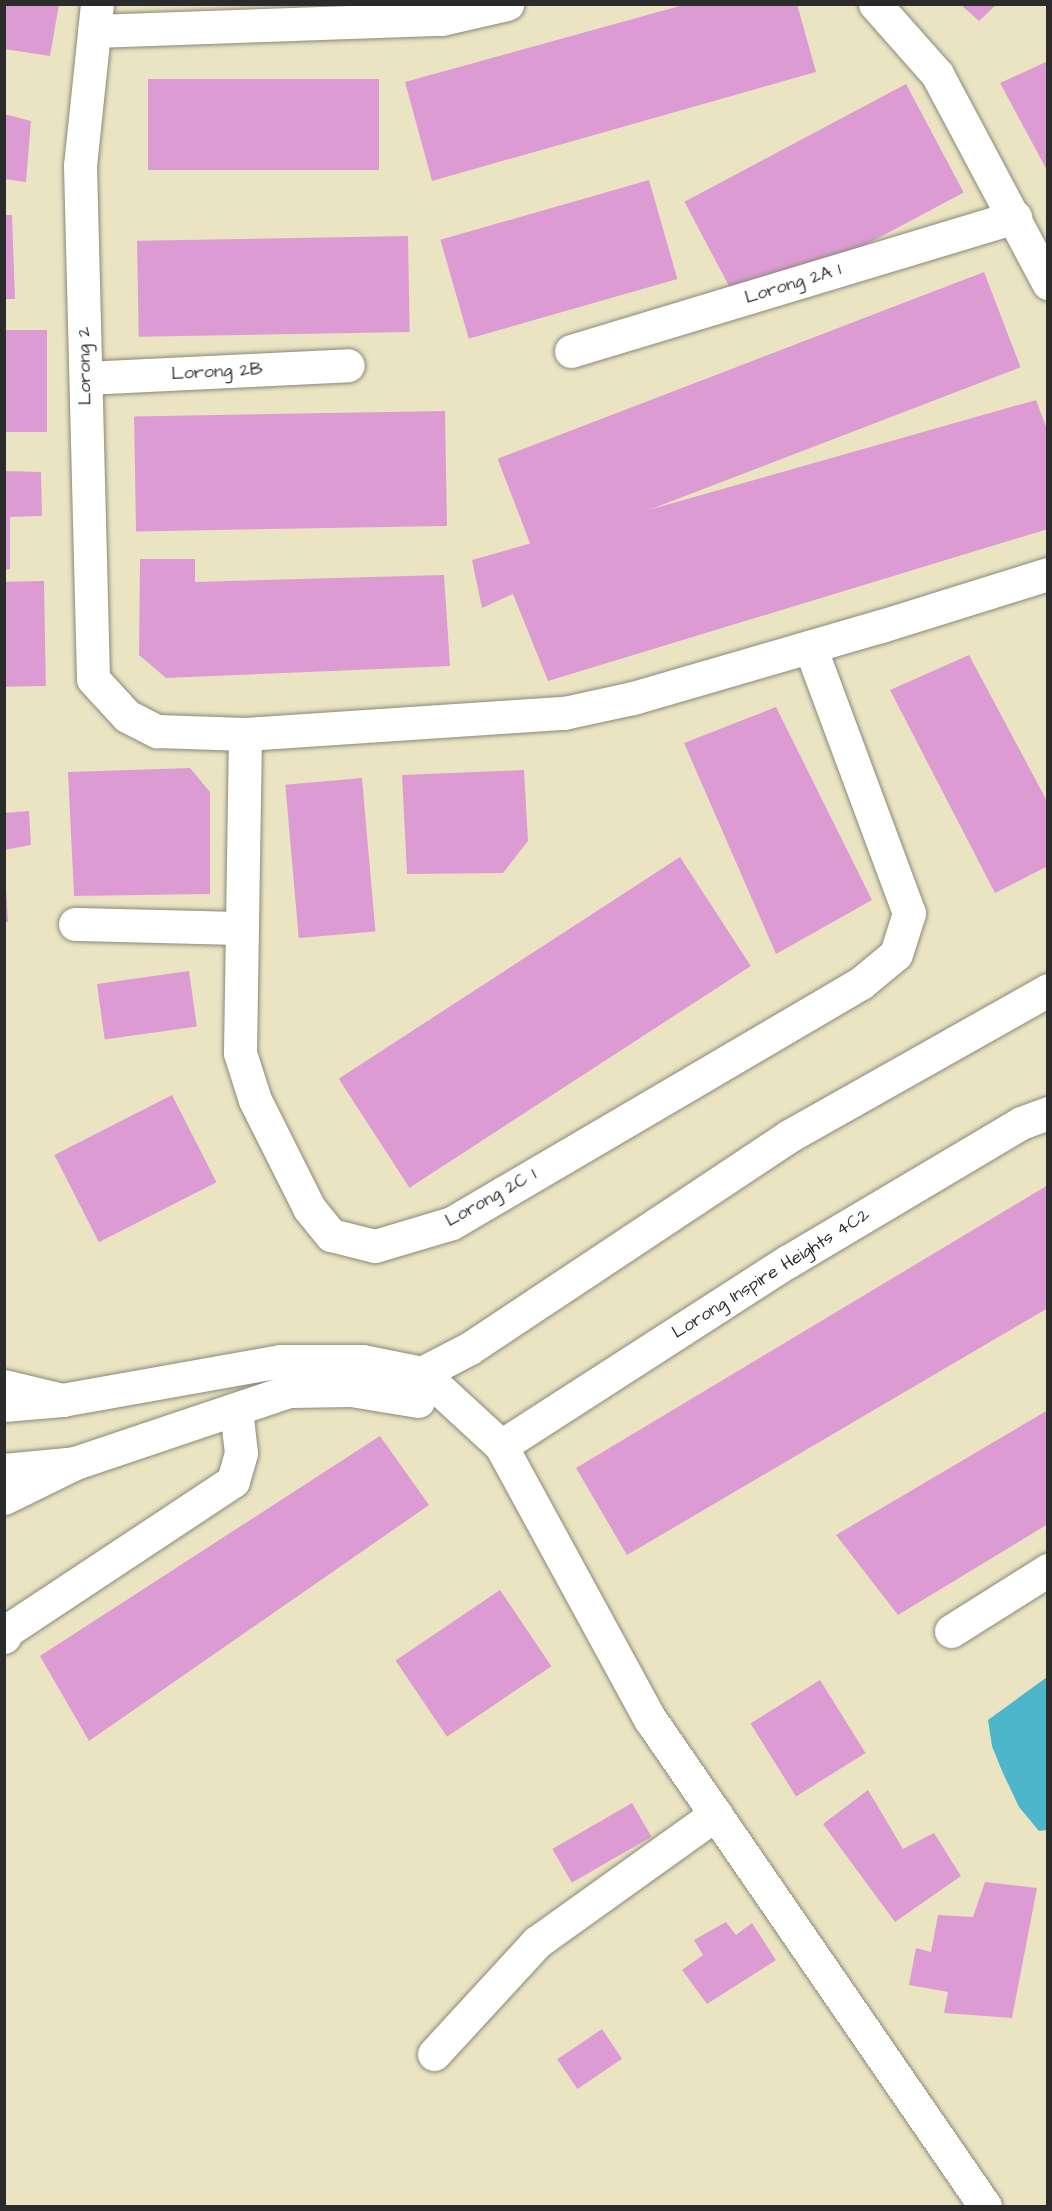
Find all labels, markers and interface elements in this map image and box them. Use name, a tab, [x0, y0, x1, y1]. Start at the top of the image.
street label: Lorong 2A 1	[742, 259, 844, 309]
street label: Lorong 2	[74, 327, 96, 405]
street label: Lorong 2B	[171, 359, 263, 385]
street label: Lorong 2C 1	[442, 1164, 540, 1232]
street label: Lorong Inspire Heights 4C2	[668, 1204, 874, 1344]

